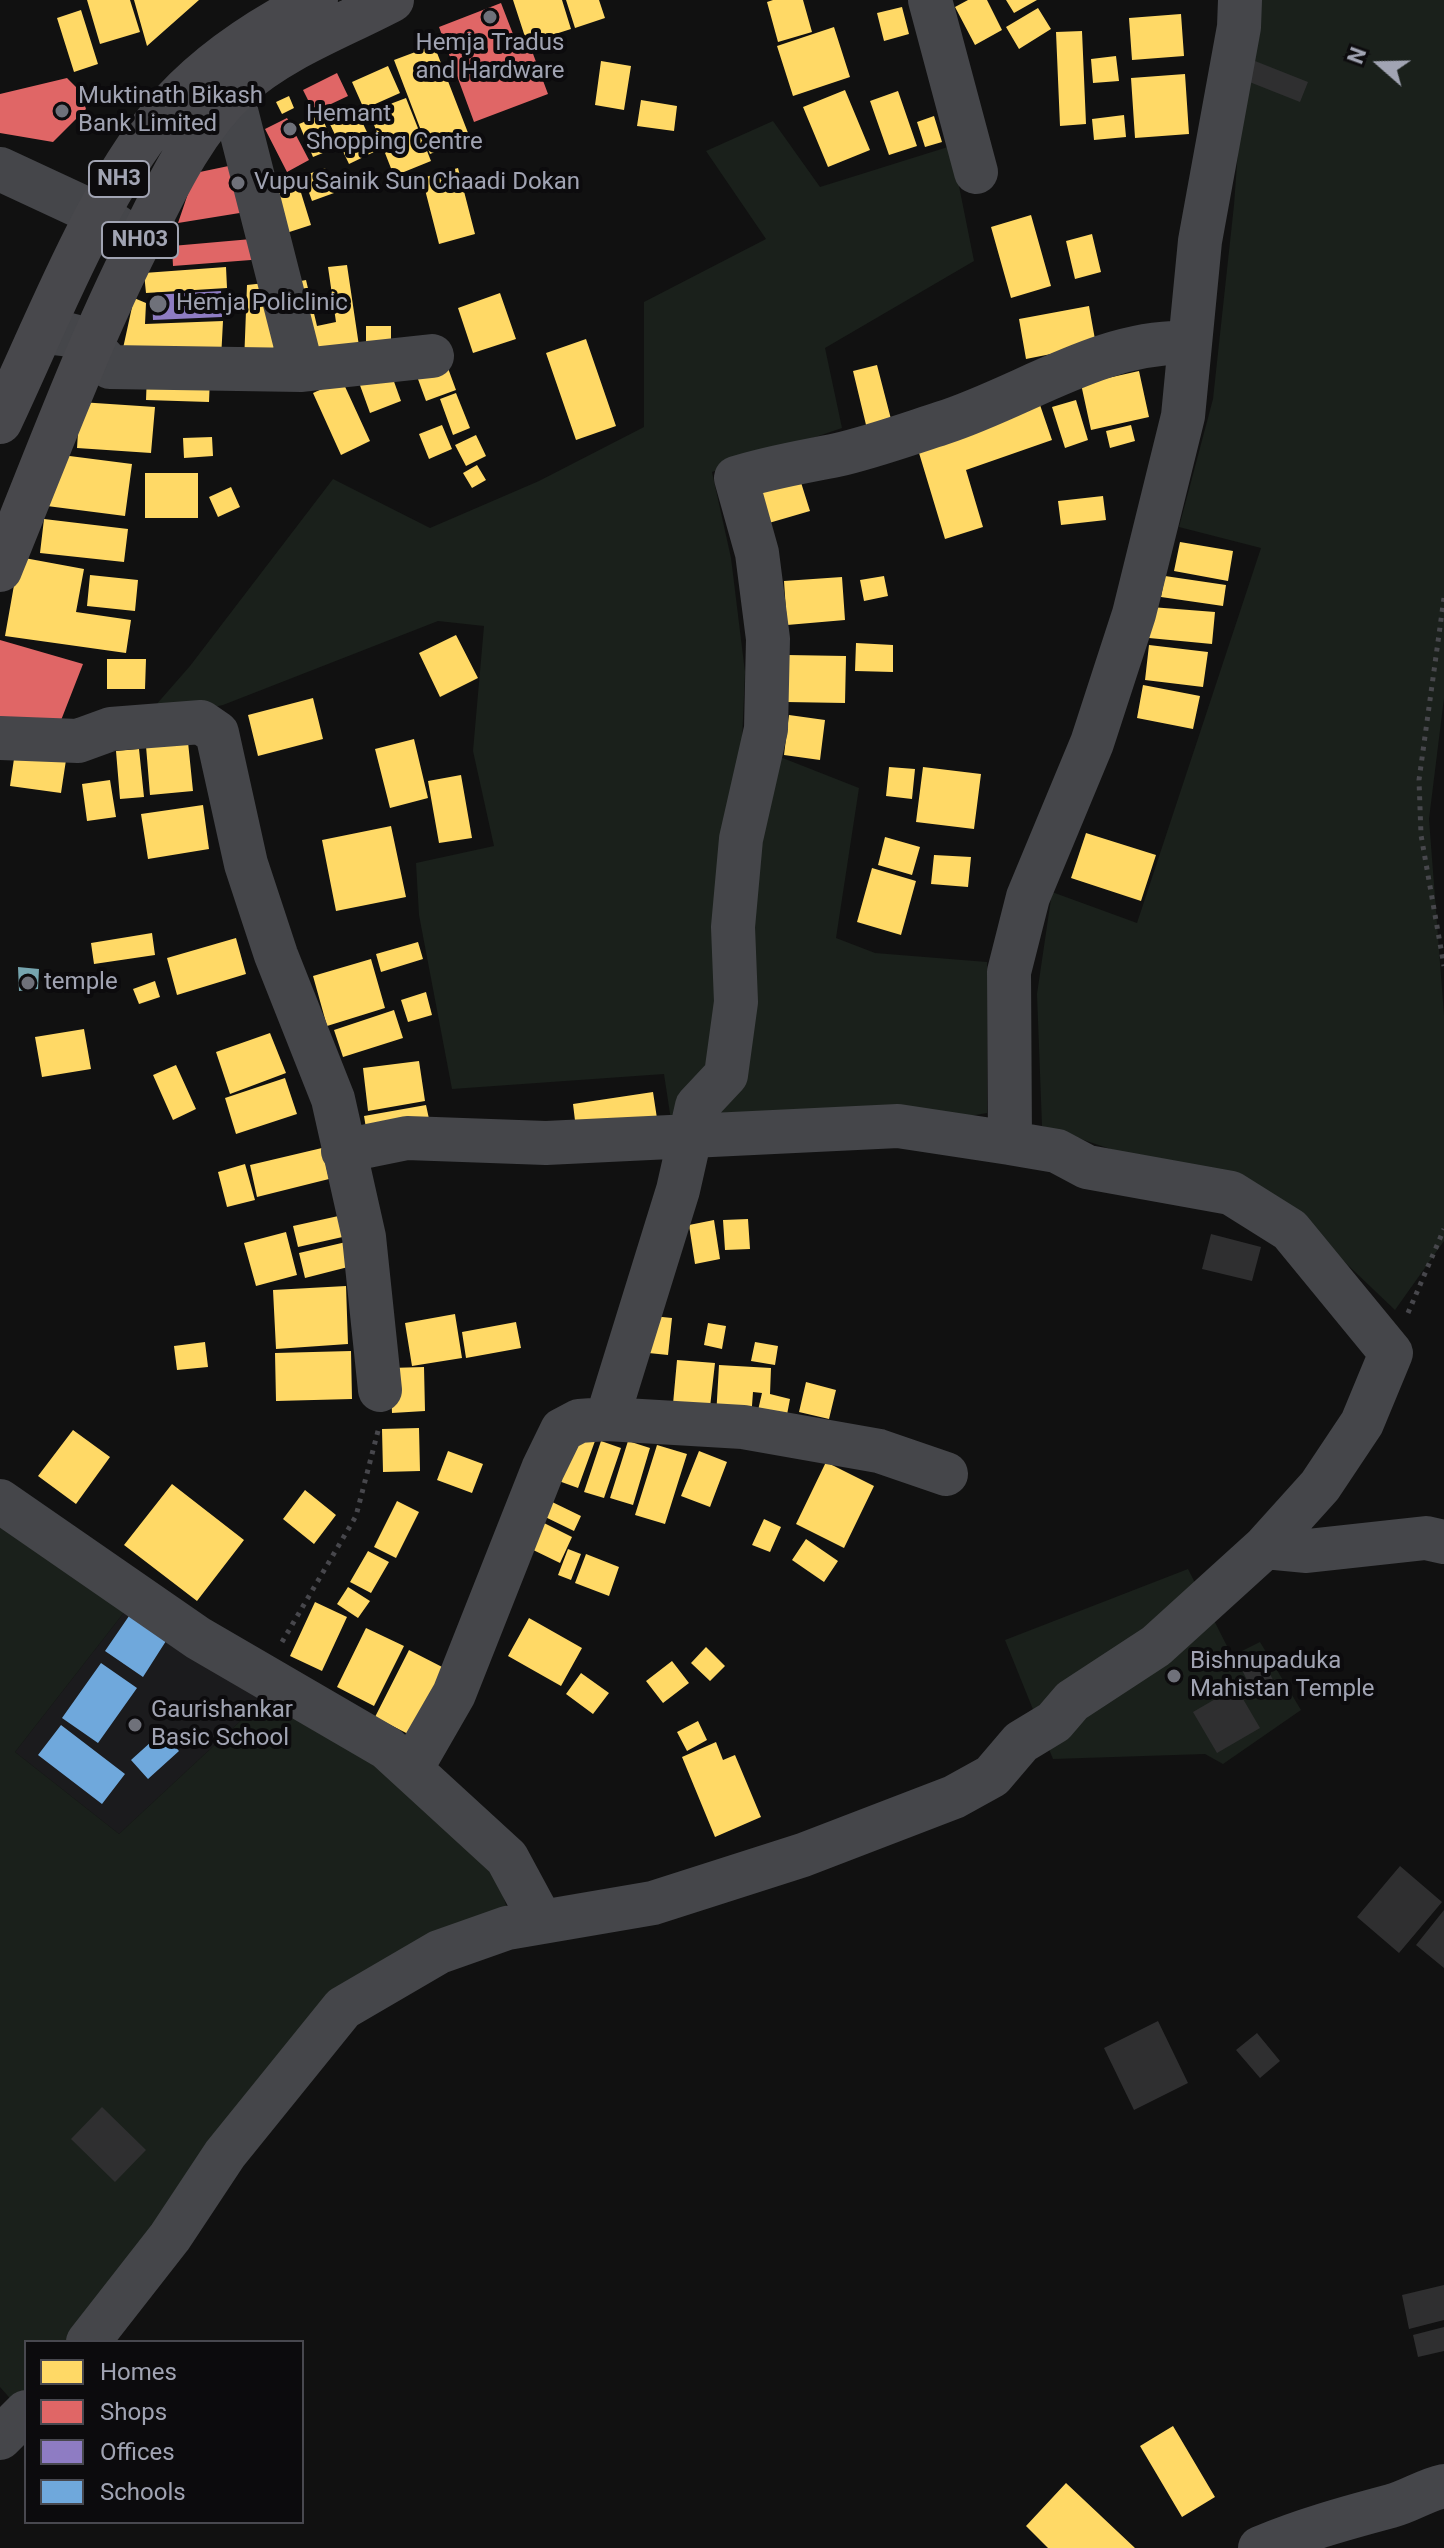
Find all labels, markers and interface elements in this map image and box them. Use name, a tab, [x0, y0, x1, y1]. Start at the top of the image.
marker: Hemja Tradus and Hardware	[481, 8, 499, 26]
north arrow	[1340, 24, 1420, 104]
place label: Hemja Tradus and Hardware	[415, 30, 565, 86]
text: N	[1343, 44, 1371, 67]
place label: Muktinath Bikash Bank Limited	[78, 83, 263, 139]
place label: Hemant Shopping Centre	[306, 101, 483, 157]
marker: Muktinath Bikash Bank Limited	[53, 102, 71, 120]
marker: Hemant Shopping Centre	[281, 120, 299, 138]
road number: NH3	[89, 161, 149, 197]
place label: Vupu Sainik Sun Chaadi Dokan	[254, 169, 580, 197]
marker: Vupu Sainik Sun Chaadi Dokan	[229, 174, 247, 192]
road number: NH03	[102, 222, 178, 258]
place label: Hemja Policlinic	[176, 290, 348, 318]
marker: Hemja Policlinic	[147, 293, 169, 315]
place label: temple	[44, 969, 118, 997]
marker: temple	[19, 974, 37, 992]
place label: Bishnupaduka Mahistan Temple	[1190, 1648, 1375, 1704]
marker: Bishnupaduka Mahistan Temple	[1165, 1667, 1183, 1685]
place label: Gaurishankar Basic School	[151, 1697, 293, 1753]
marker: Gaurishankar Basic School	[126, 1716, 144, 1734]
legend	[24, 2340, 304, 2524]
text: Homes	[100, 2358, 177, 2386]
text: Shops	[100, 2398, 167, 2426]
text: Offices	[100, 2438, 175, 2466]
text: Schools	[100, 2478, 186, 2506]

